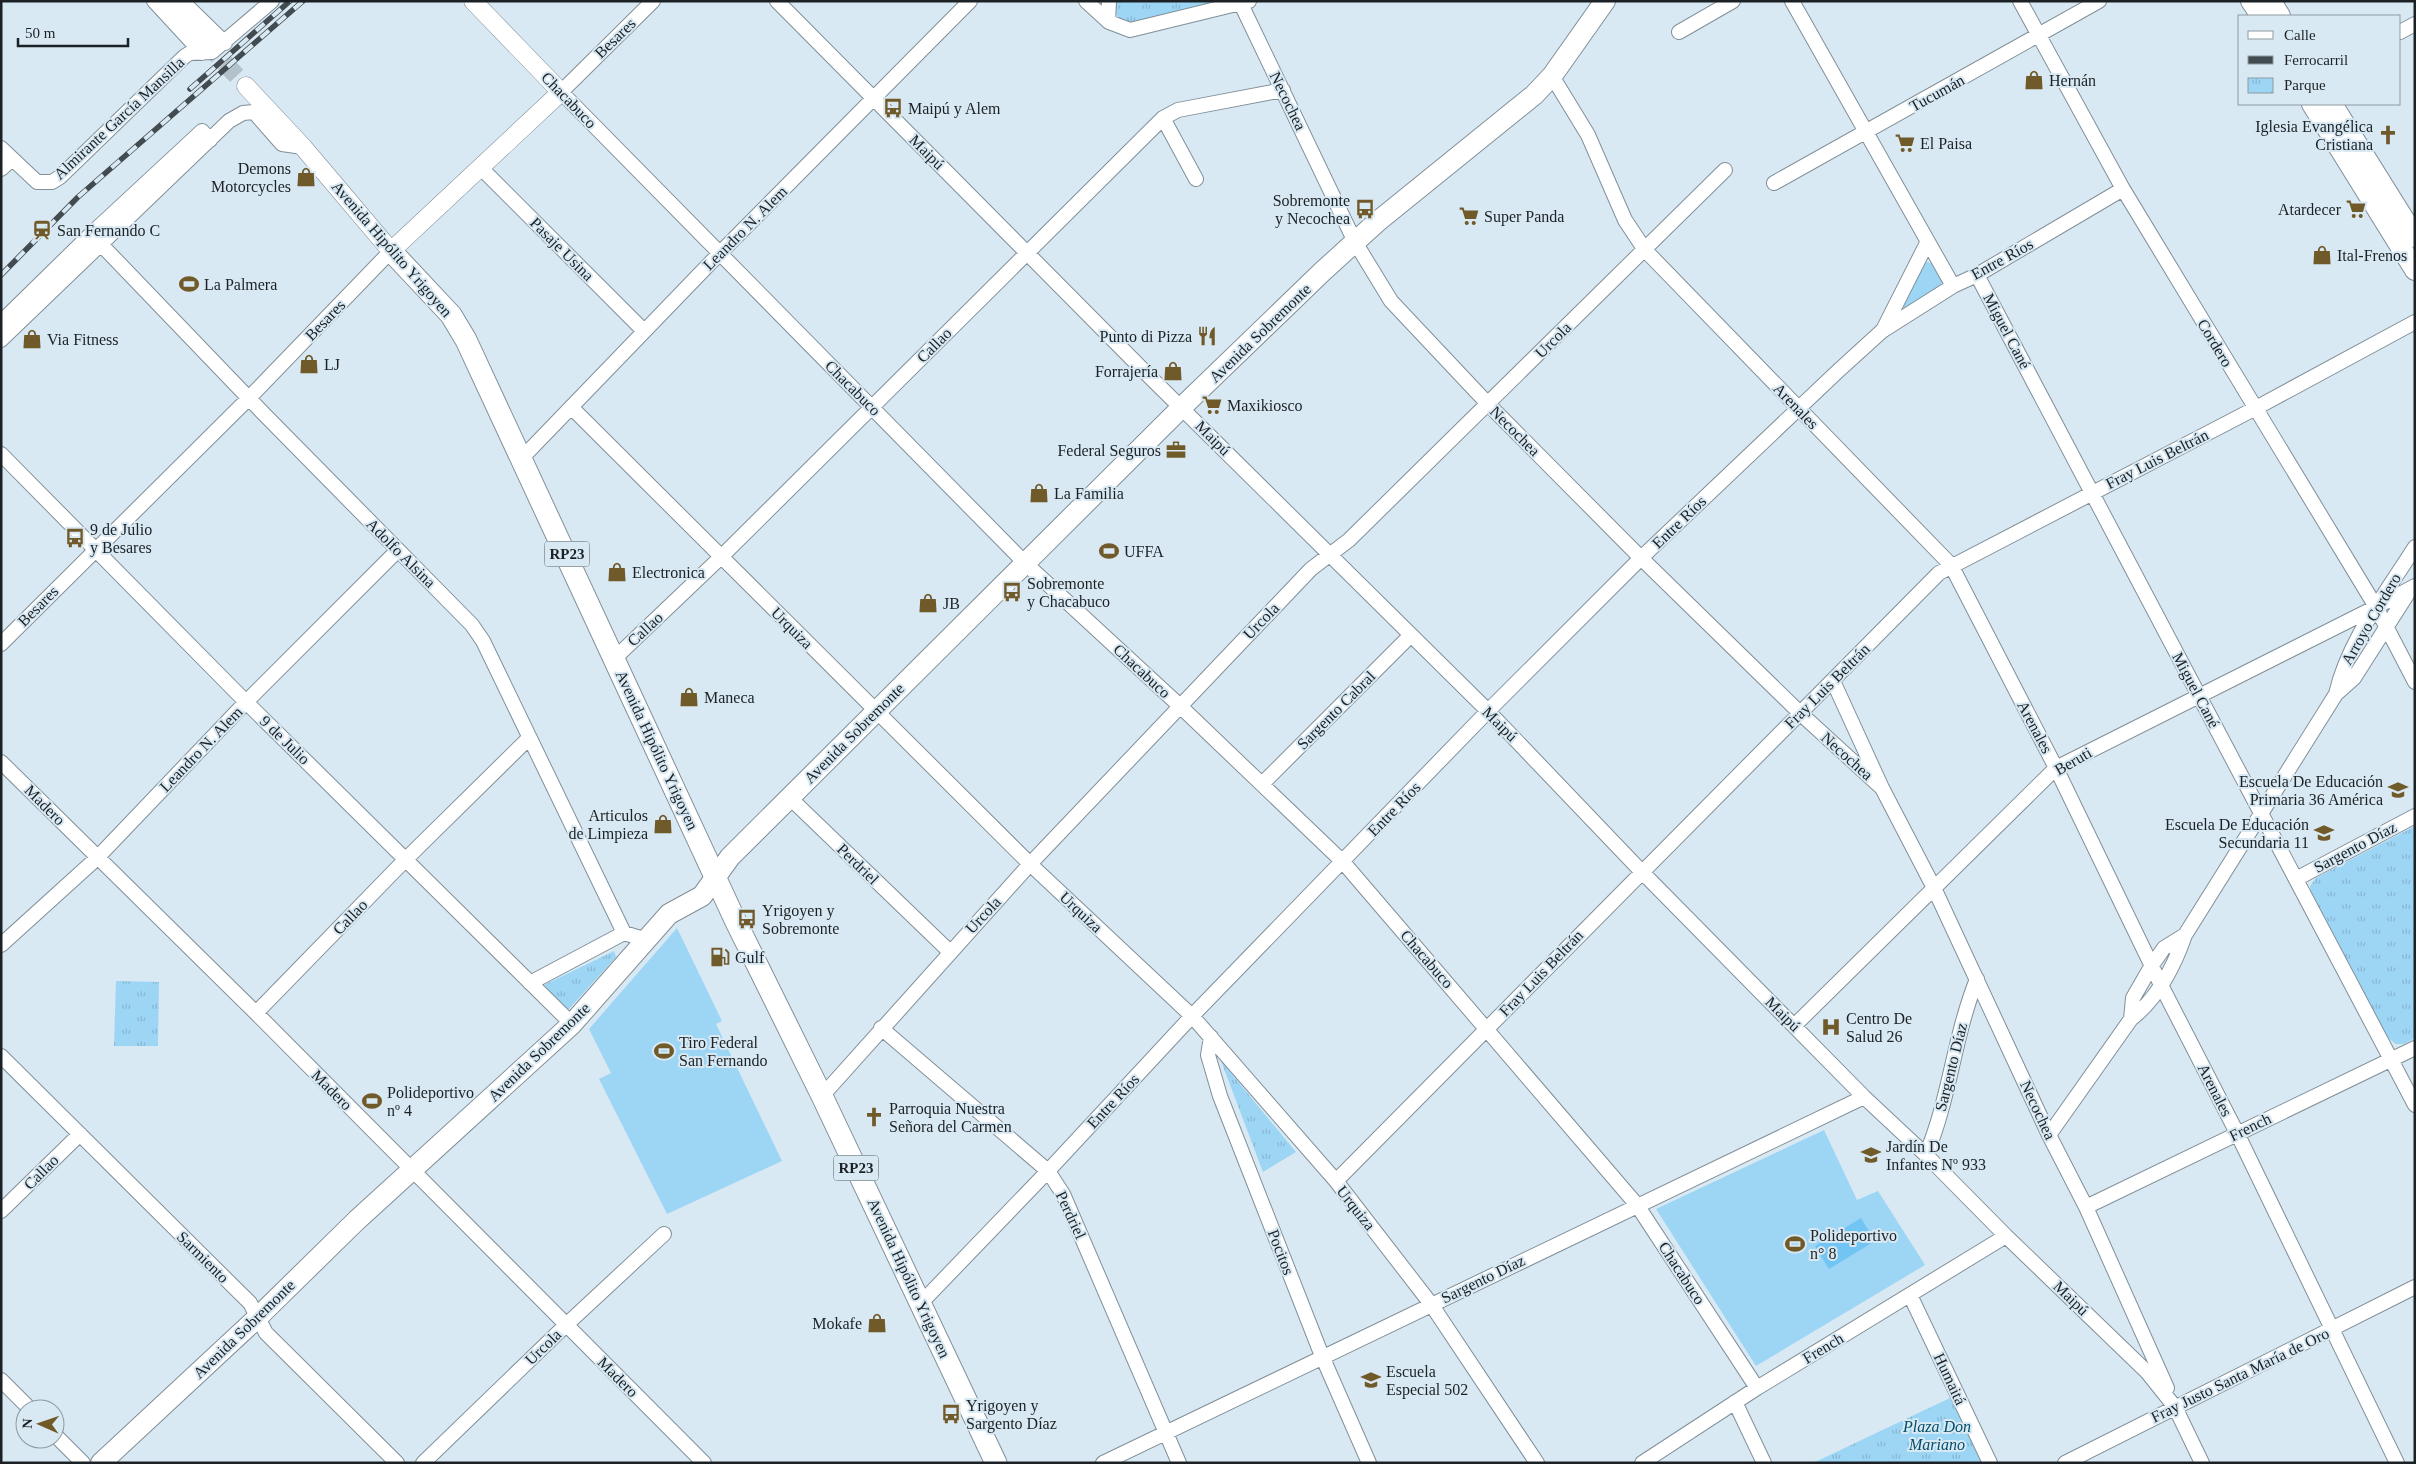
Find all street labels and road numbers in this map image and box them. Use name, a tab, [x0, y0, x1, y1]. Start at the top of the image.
street label: Besares	[591, 15, 639, 61]
street label: Almirante García Mansilla	[50, 53, 188, 183]
street label: Chacabuco	[538, 69, 600, 131]
street label: Necochea	[1267, 69, 1309, 133]
street label: Tucumán	[1907, 71, 1967, 115]
street label: Maipú	[906, 131, 948, 173]
street label: Avenida Hipólito Yrigoyen	[328, 178, 456, 321]
street label: Leandro N. Alem	[700, 182, 791, 273]
street label: Pasaje Usina	[526, 214, 597, 285]
street label: Entre Ríos	[1968, 235, 2036, 283]
street label: Avenida Sobremonte	[1206, 280, 1314, 386]
street label: Miguel Cané	[1979, 290, 2034, 372]
street label: Besares	[302, 296, 348, 344]
street label: Cordero	[2194, 316, 2236, 370]
street label: Urcola	[1532, 319, 1574, 361]
street label: Callao	[913, 324, 955, 366]
street label: Chacabuco	[822, 357, 884, 419]
street label: Arenales	[1770, 380, 1822, 432]
street label: Necochea	[1487, 403, 1543, 459]
street label: Maipú	[1192, 417, 1234, 459]
street label: Fray Luis Beltrán	[2103, 426, 2212, 493]
street label: Entre Ríos	[1649, 492, 1709, 552]
street label: Adolfo Alsina	[363, 515, 439, 591]
road number: RP23	[544, 542, 590, 566]
street label: Arroyo Cordero	[2338, 570, 2405, 668]
street label: Besares	[14, 582, 62, 630]
street label: Urcola	[1240, 599, 1282, 643]
street label: Urquiza	[767, 604, 816, 653]
street label: Callao	[624, 609, 666, 649]
street label: Fray Luis Beltrán	[1781, 640, 1874, 733]
street label: Chacabuco	[1110, 641, 1174, 701]
street label: Miguel Cané	[2168, 649, 2223, 731]
street label: Avenida Hipólito Yrigoyen	[612, 667, 702, 833]
street label: Sargento Cabral	[1293, 667, 1380, 753]
street label: Avenida Sobremonte	[800, 679, 908, 787]
street label: Arenales	[2014, 698, 2056, 756]
street label: Leandro N. Alem	[156, 703, 246, 795]
street label: Maipú	[1479, 703, 1521, 745]
street label: 9 de Julio	[257, 712, 313, 768]
street label: Necochea	[1818, 729, 1876, 783]
street label: Beruti	[2051, 743, 2095, 778]
street label: Entre Ríos	[1364, 779, 1424, 839]
street label: Madero	[21, 781, 69, 829]
street label: Sargento Díaz	[2311, 818, 2400, 877]
street label: Perdriel	[834, 840, 883, 888]
street label: Urquiza	[1056, 888, 1106, 937]
street label: Urcola	[962, 893, 1004, 937]
street label: Callao	[329, 896, 371, 938]
street label: Fray Luis Beltrán	[1496, 926, 1587, 1020]
street label: Chacabuco	[1397, 927, 1457, 991]
street label: Maipú	[1762, 993, 1804, 1035]
street label: Avenida Sobremonte	[485, 999, 593, 1105]
street label: Sargento Díaz	[1932, 1021, 1971, 1113]
street label: Arenales	[2195, 1061, 2235, 1119]
street label: Madero	[308, 1066, 356, 1114]
street label: Entre Ríos	[1084, 1070, 1142, 1132]
street label: Necochea	[2017, 1078, 2059, 1142]
street label: French	[2226, 1110, 2274, 1144]
street label: Callao	[20, 1151, 62, 1193]
road number: RP23	[834, 1156, 878, 1180]
street label: Urquiza	[1333, 1182, 1379, 1234]
street label: Perdriel	[1053, 1188, 1090, 1242]
street label: Avenida Hipólito Yrigoyen	[864, 1195, 954, 1361]
street label: Pocitos	[1265, 1227, 1297, 1277]
street label: Sarmiento	[174, 1228, 232, 1286]
street label: Chacabuco	[1656, 1239, 1708, 1307]
street label: Sargento Díaz	[1438, 1251, 1528, 1307]
street label: Avenida Sobremonte	[190, 1276, 298, 1382]
street label: Maipú	[2049, 1277, 2092, 1319]
street label: Fray Justo Santa María de Oro	[2148, 1324, 2332, 1426]
street label: Urcola	[521, 1326, 565, 1368]
street label: French	[1800, 1329, 1846, 1367]
street label: Humaitá	[1931, 1350, 1969, 1408]
street label: Madero	[594, 1353, 642, 1401]

